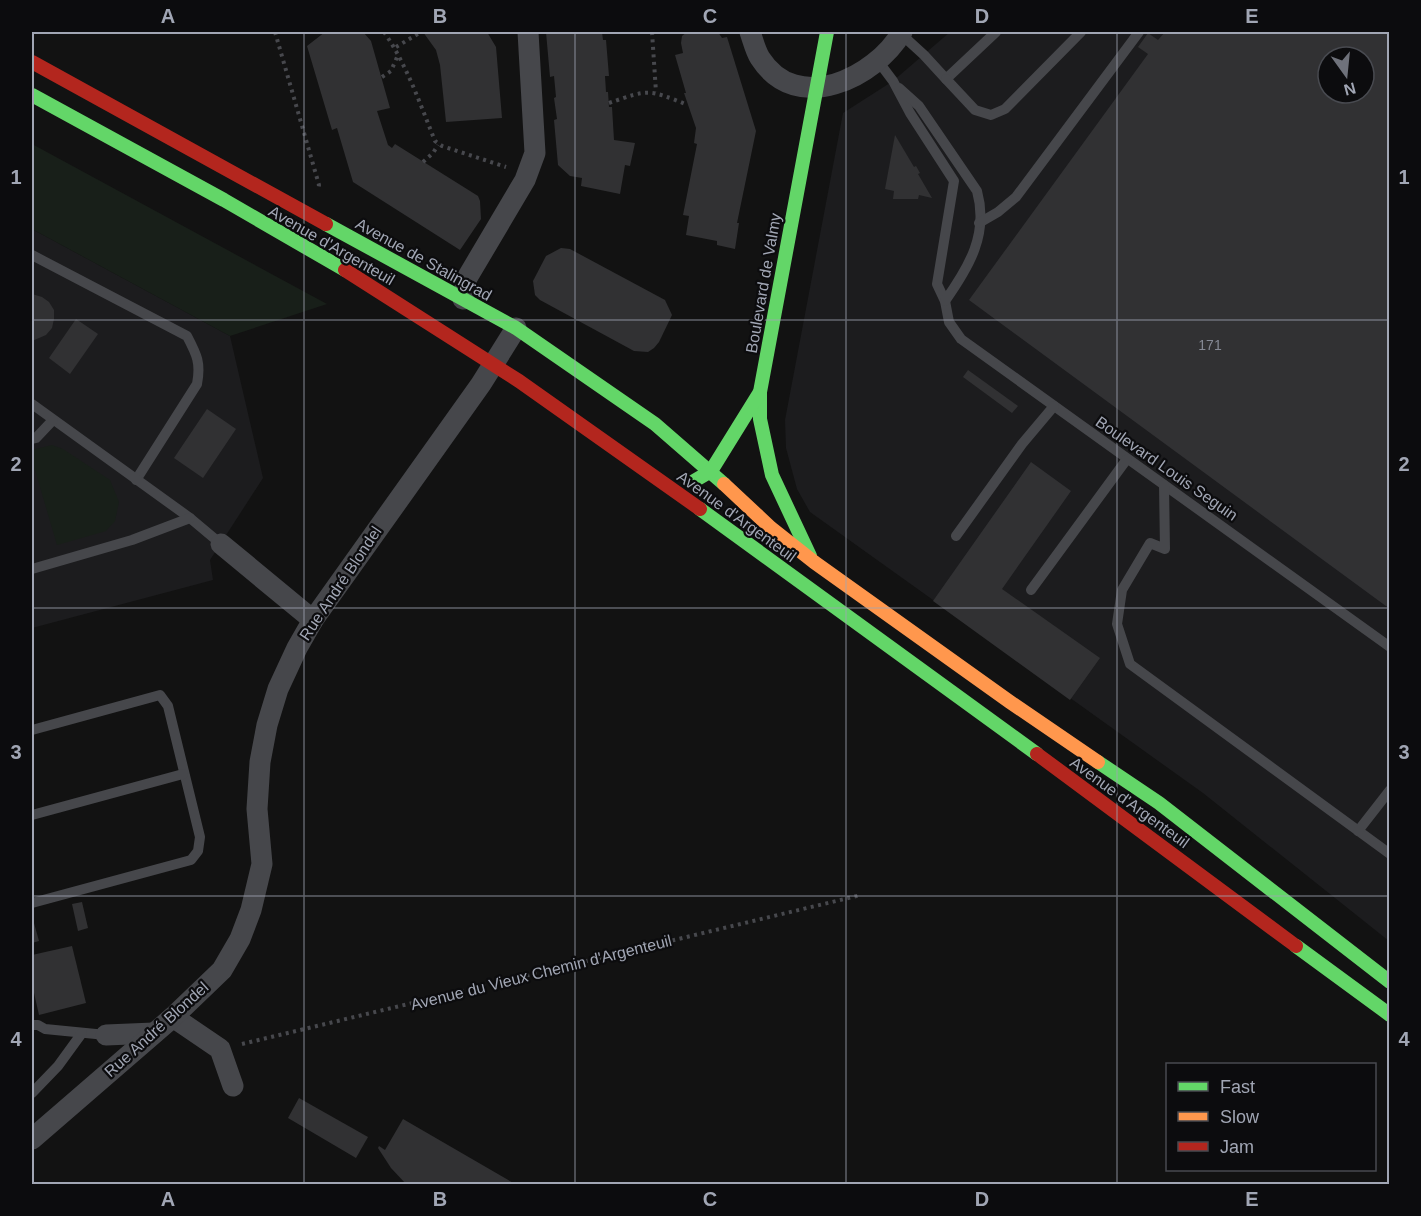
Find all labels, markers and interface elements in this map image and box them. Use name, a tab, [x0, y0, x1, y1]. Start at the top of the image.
text: A	[161, 5, 175, 27]
text: B	[433, 5, 447, 27]
text: C	[703, 5, 717, 27]
text: D	[975, 5, 989, 27]
text: E	[1245, 5, 1259, 27]
north arrow	[1316, 45, 1376, 105]
text: N	[1342, 79, 1358, 99]
text: 1	[10, 166, 22, 188]
text: 1	[1398, 166, 1410, 188]
street label: Avenue d'Argenteuil	[266, 202, 398, 288]
street label: Boulevard de Valmy	[743, 212, 784, 354]
street label: Avenue de Stalingrad	[353, 215, 495, 304]
house number: 171	[1198, 337, 1222, 353]
street label: Boulevard Louis Seguin	[1093, 413, 1241, 524]
text: 2	[10, 453, 22, 475]
text: 2	[1398, 453, 1410, 475]
street label: Avenue d'Argenteuil	[674, 468, 799, 565]
street label: Rue André Blondel	[296, 523, 385, 643]
text: 3	[10, 741, 22, 763]
text: 3	[1398, 741, 1410, 763]
street label: Avenue d'Argenteuil	[1067, 754, 1192, 851]
street label: Avenue du Vieux Chemin d'Argenteuil	[409, 932, 673, 1013]
street label: Rue André Blondel	[101, 978, 212, 1080]
text: 4	[10, 1028, 22, 1050]
text: 4	[1398, 1028, 1410, 1050]
legend	[1166, 1063, 1376, 1171]
text: Fast	[1220, 1077, 1255, 1097]
text: Slow	[1220, 1107, 1260, 1127]
text: Jam	[1220, 1137, 1254, 1157]
text: A	[161, 1188, 175, 1210]
text: B	[433, 1188, 447, 1210]
text: C	[703, 1188, 717, 1210]
text: D	[975, 1188, 989, 1210]
text: E	[1245, 1188, 1259, 1210]

